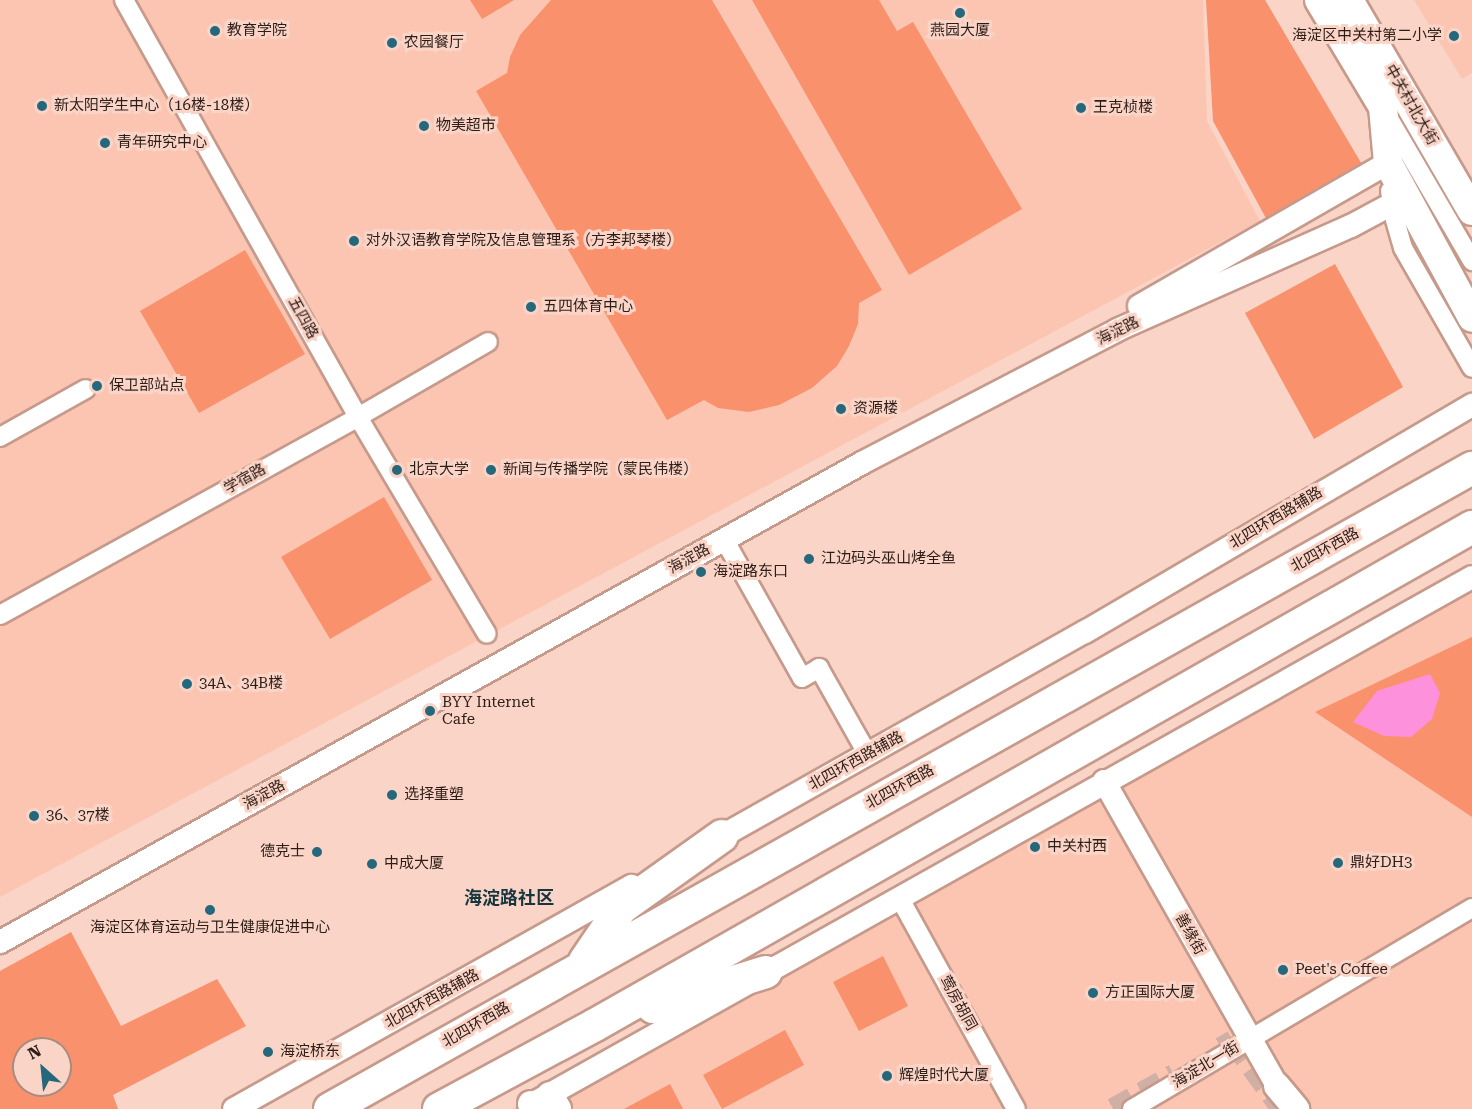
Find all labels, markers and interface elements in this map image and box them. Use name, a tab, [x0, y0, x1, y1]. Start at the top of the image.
marker: 燕园大厦	[953, 6, 967, 20]
place label: 教育学院	[227, 22, 287, 40]
place label: 燕园大厦	[930, 22, 990, 40]
marker: 教育学院	[208, 24, 222, 38]
place label: 海淀区中关村第二小学	[1292, 27, 1442, 45]
marker: 海淀区中关村第二小学	[1447, 29, 1461, 43]
place label: 农园餐厅	[404, 34, 464, 52]
marker: 农园餐厅	[385, 36, 399, 50]
street label: 中关村北大街	[1381, 62, 1441, 148]
place label: 新太阳学生中心（16楼-18楼）	[54, 97, 259, 115]
marker: 新太阳学生中心（16楼-18楼）	[35, 99, 49, 113]
place label: 王克桢楼	[1093, 99, 1153, 117]
marker: 王克桢楼	[1074, 101, 1088, 115]
place label: 物美超市	[436, 117, 496, 135]
marker: 物美超市	[417, 119, 431, 133]
place label: 青年研究中心	[117, 134, 207, 152]
marker: 青年研究中心	[98, 136, 112, 150]
place label: 对外汉语教育学院及信息管理系（方李邦琴楼）	[366, 232, 681, 250]
marker: 对外汉语教育学院及信息管理系（方李邦琴楼）	[347, 234, 361, 248]
street label: 五四路	[284, 294, 322, 342]
place label: 五四体育中心	[543, 298, 633, 316]
marker: 五四体育中心	[524, 300, 538, 314]
street label: 海淀路	[1094, 313, 1142, 349]
place label: 保卫部站点	[109, 377, 184, 395]
marker: 保卫部站点	[90, 379, 104, 393]
place label: 资源楼	[853, 400, 898, 418]
marker: 资源楼	[834, 402, 848, 416]
street label: 学宿路	[221, 460, 269, 498]
place label: 北京大学	[409, 461, 469, 479]
place label: 新闻与传播学院（蒙民伟楼）	[503, 461, 698, 479]
marker: 北京大学	[390, 463, 404, 477]
marker: 新闻与传播学院（蒙民伟楼）	[484, 463, 498, 477]
street label: 北四环西路辅路	[1226, 483, 1326, 553]
street label: 北四环西路	[1288, 524, 1362, 576]
street label: 海淀路	[665, 540, 713, 578]
place label: 江边码头巫山烤全鱼	[821, 550, 956, 568]
marker: 江边码头巫山烤全鱼	[802, 552, 816, 566]
place label: 海淀路东口	[713, 563, 788, 581]
marker: 海淀路东口	[694, 565, 708, 579]
place label: 34A、34B楼	[199, 675, 283, 693]
marker: 34A、34B楼	[180, 677, 194, 691]
place label: BYY Internet Cafe	[442, 693, 535, 728]
marker: BYY Internet Cafe	[423, 704, 437, 718]
street label: 北四环西路辅路	[806, 728, 906, 794]
street label: 北四环西路	[863, 761, 937, 813]
street label: 海淀路	[240, 776, 288, 814]
place label: 选择重塑	[404, 786, 464, 804]
marker: 选择重塑	[385, 788, 399, 802]
place label: 36、37楼	[46, 807, 110, 825]
marker: 36、37楼	[27, 809, 41, 823]
place label: 中关村西	[1047, 838, 1107, 856]
marker: 中关村西	[1028, 840, 1042, 854]
place label: 德克士	[260, 843, 305, 861]
marker: 德克士	[310, 845, 324, 859]
place label: 鼎好DH3	[1350, 854, 1412, 872]
place label: 中成大厦	[384, 855, 444, 873]
marker: 鼎好DH3	[1331, 856, 1345, 870]
marker: 中成大厦	[365, 857, 379, 871]
district label: 海淀路社区	[464, 887, 554, 909]
marker: 海淀区体育运动与卫生健康促进中心	[203, 903, 217, 917]
street label: 善缘街	[1171, 910, 1209, 958]
place label: 海淀区体育运动与卫生健康促进中心	[90, 919, 330, 937]
place label: Peet's Coffee	[1295, 961, 1388, 979]
marker: Peet's Coffee	[1276, 963, 1290, 977]
street label: 北四环西路辅路	[382, 966, 482, 1032]
street label: 莺房胡同	[936, 972, 980, 1034]
place label: 方正国际大厦	[1105, 984, 1195, 1002]
marker: 方正国际大厦	[1086, 986, 1100, 1000]
street label: 北四环西路	[439, 998, 513, 1052]
north arrow	[12, 1037, 72, 1097]
street label: 海淀北一街	[1169, 1038, 1243, 1092]
text: N	[25, 1041, 44, 1064]
place label: 海淀桥东	[280, 1043, 340, 1061]
marker: 海淀桥东	[261, 1045, 275, 1059]
place label: 辉煌时代大厦	[899, 1067, 989, 1085]
marker: 辉煌时代大厦	[880, 1069, 894, 1083]

